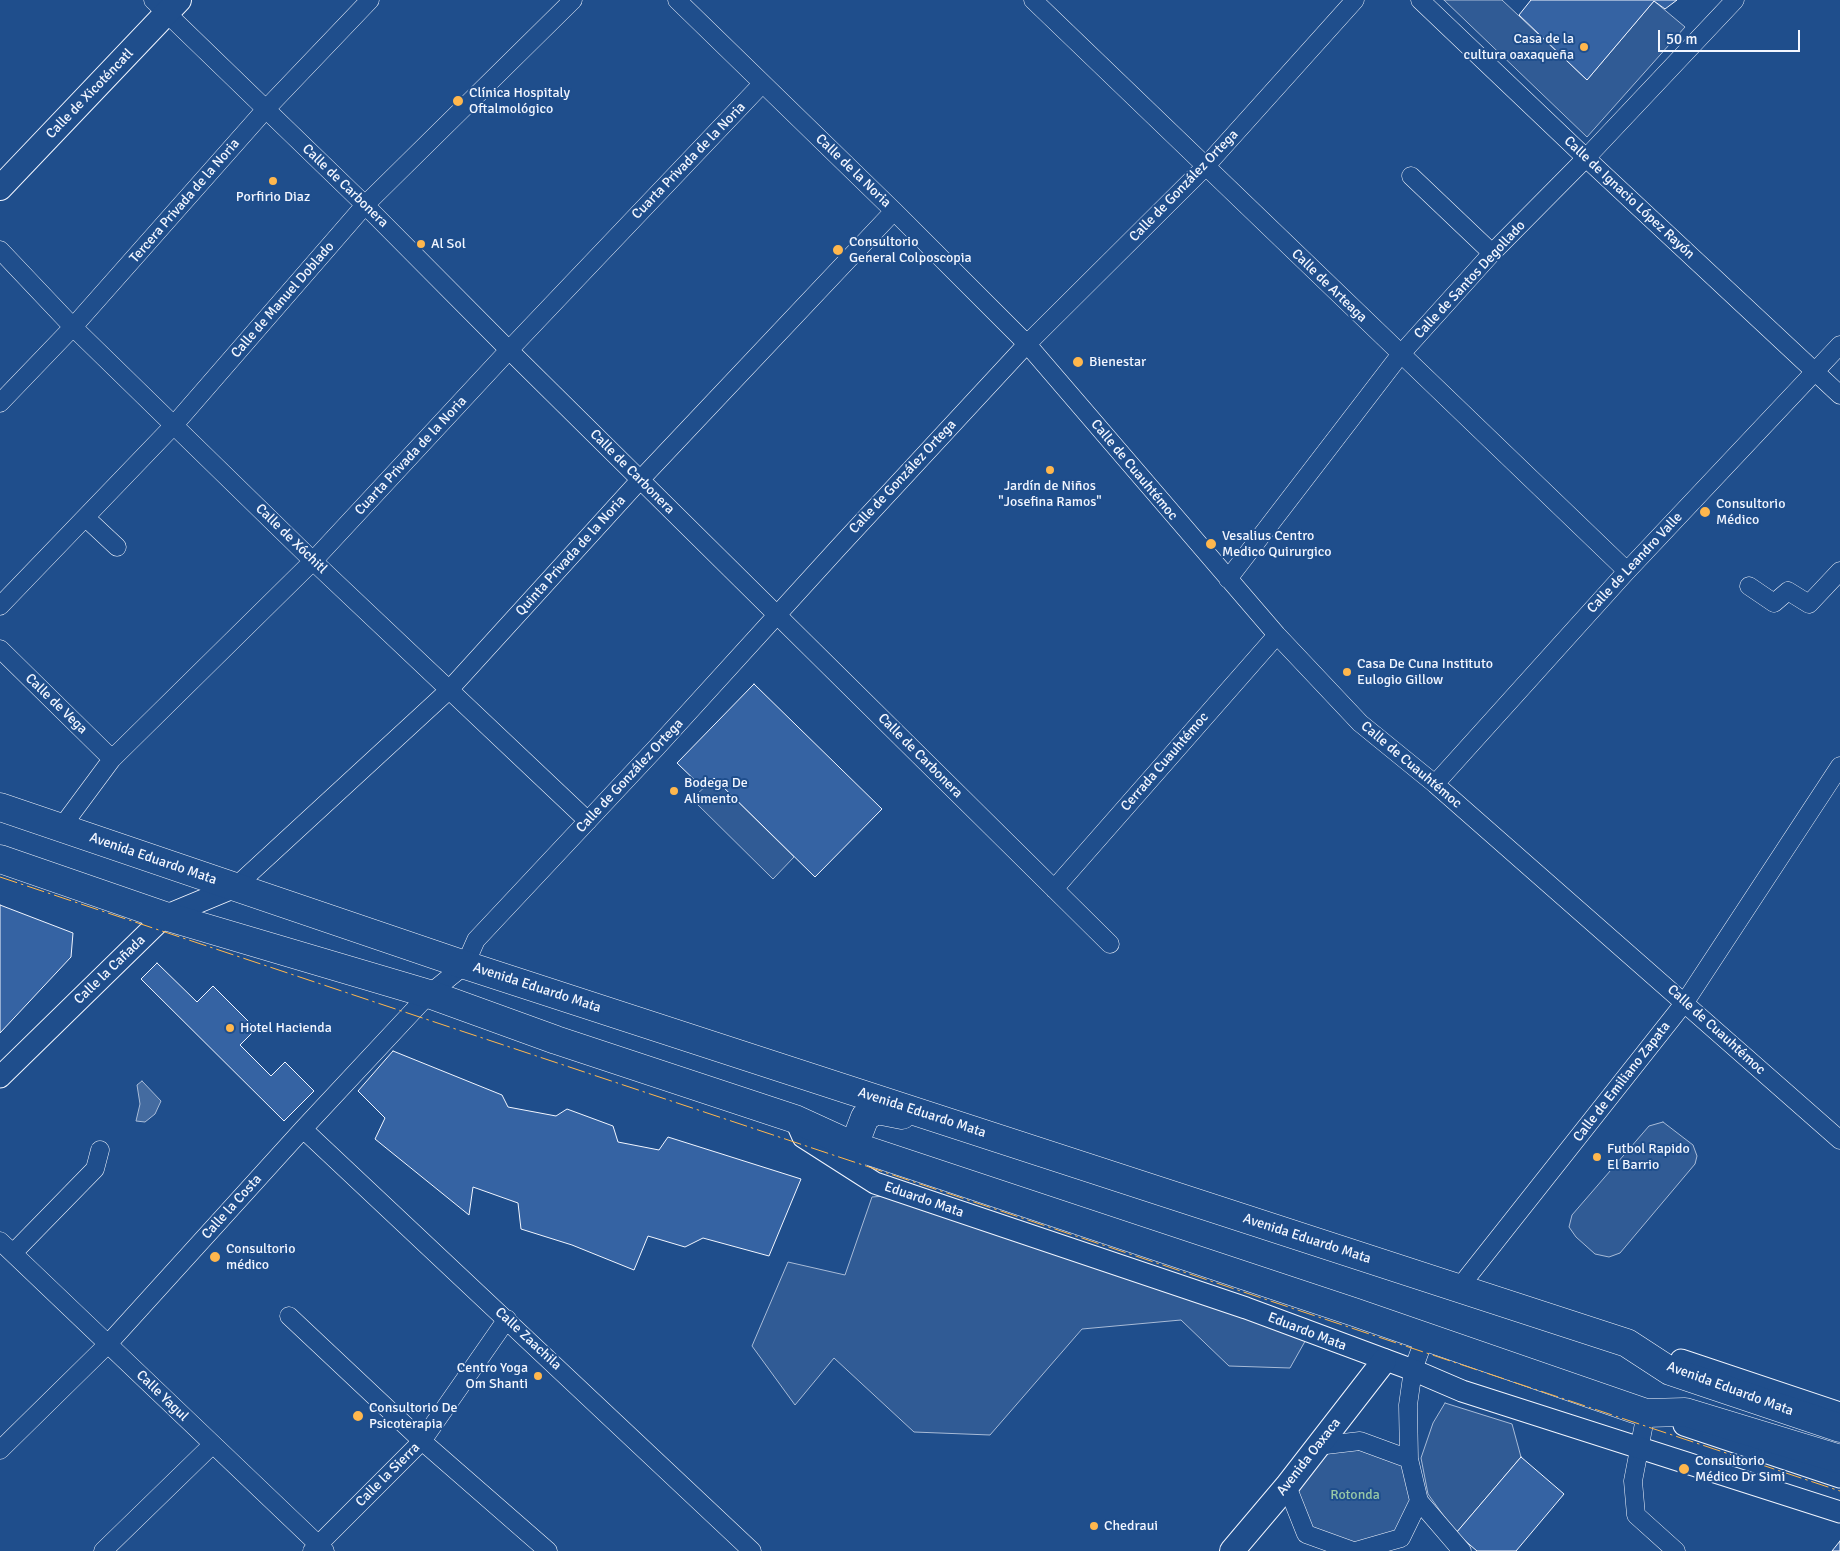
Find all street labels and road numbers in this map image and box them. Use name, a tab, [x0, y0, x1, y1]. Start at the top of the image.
street label: Calle de Xicoténcatl	[43, 45, 137, 143]
street label: Cuarta Privada de la Noria	[629, 99, 749, 223]
street label: Calle de González Ortega	[1126, 126, 1242, 246]
street label: Calle de la Noria	[812, 131, 894, 211]
street label: Calle de Ignacio López Rayón	[1560, 133, 1698, 263]
street label: Tercera Privada de la Noria	[126, 135, 244, 267]
street label: Calle de Carbonera	[299, 141, 391, 231]
street label: Calle de Santos Degollado	[1411, 217, 1529, 343]
street label: Calle de Manuel Doblado	[228, 238, 338, 362]
street label: Calle de Arteaga	[1288, 246, 1370, 326]
street label: Cuarta Privada de la Noria	[352, 393, 470, 519]
street label: Calle de Cuauhtémoc	[1087, 416, 1181, 524]
street label: Calle de González Ortega	[846, 417, 960, 537]
street label: Calle de Carbonera	[586, 426, 678, 518]
street label: Quinta Privada de la Noria	[513, 492, 629, 620]
street label: Calle de Xóchitl	[252, 501, 330, 577]
street label: Calle de Leandro Valle	[1584, 509, 1686, 617]
street label: Calle de Vega	[21, 670, 91, 738]
street label: Cerrada Cuauhtémoc	[1118, 709, 1212, 815]
street label: Calle de Carbonera	[874, 710, 966, 802]
street label: Calle de González Ortega	[573, 716, 687, 836]
street label: Calle de Cuauhtémoc	[1357, 718, 1465, 812]
street label: Avenida Eduardo Mata	[87, 829, 219, 889]
street label: Calle la Cañada	[71, 932, 149, 1008]
street label: Avenida Eduardo Mata	[471, 959, 603, 1017]
street label: Calle de Cuauhtémoc	[1663, 982, 1769, 1078]
street label: Calle de Emiliano Zapata	[1570, 1019, 1674, 1145]
street label: Avenida Eduardo Mata	[856, 1084, 988, 1142]
street label: Calle la Costa	[198, 1171, 266, 1243]
street label: Eduardo Mata	[882, 1179, 966, 1221]
street label: Avenida Eduardo Mata	[1241, 1210, 1373, 1268]
street label: Calle Zaachila	[491, 1304, 565, 1374]
street label: Eduardo Mata	[1265, 1309, 1349, 1355]
street label: Avenida Eduardo Mata	[1664, 1358, 1796, 1420]
street label: Calle Yagul	[132, 1367, 192, 1425]
street label: Avenida Oaxaca	[1274, 1415, 1344, 1499]
street label: Calle la Sierra	[352, 1439, 424, 1511]

